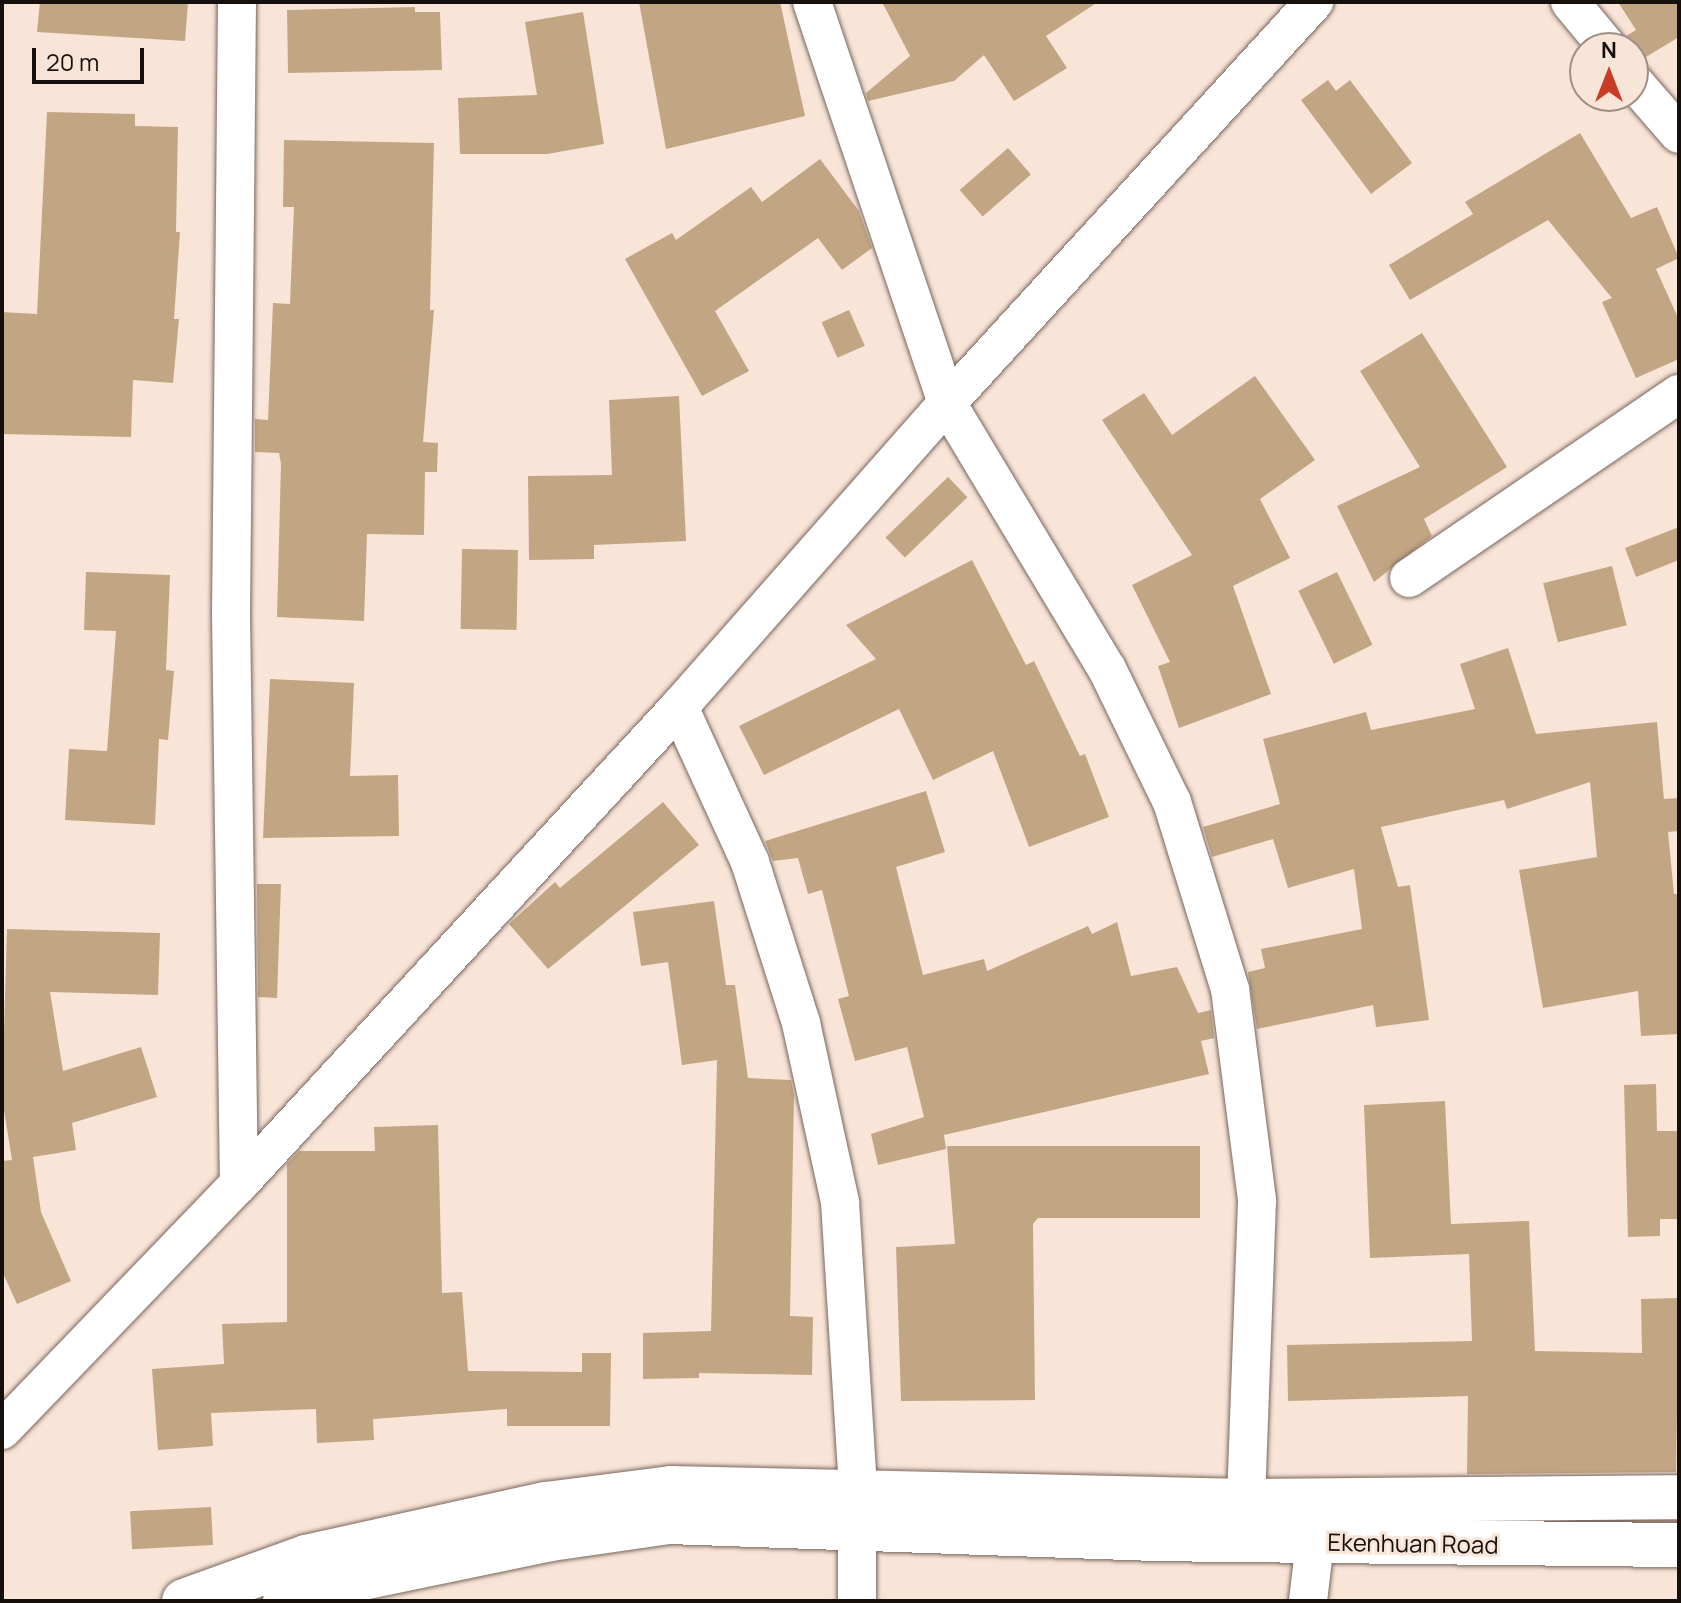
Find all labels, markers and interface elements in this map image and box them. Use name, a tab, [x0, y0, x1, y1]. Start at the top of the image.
scale bar	[36, 32, 148, 82]
north arrow	[1569, 32, 1649, 112]
text: N	[1601, 35, 1617, 65]
text: 20 m	[46, 45, 99, 78]
street label: Ekenhuan Road	[1327, 1527, 1499, 1559]

